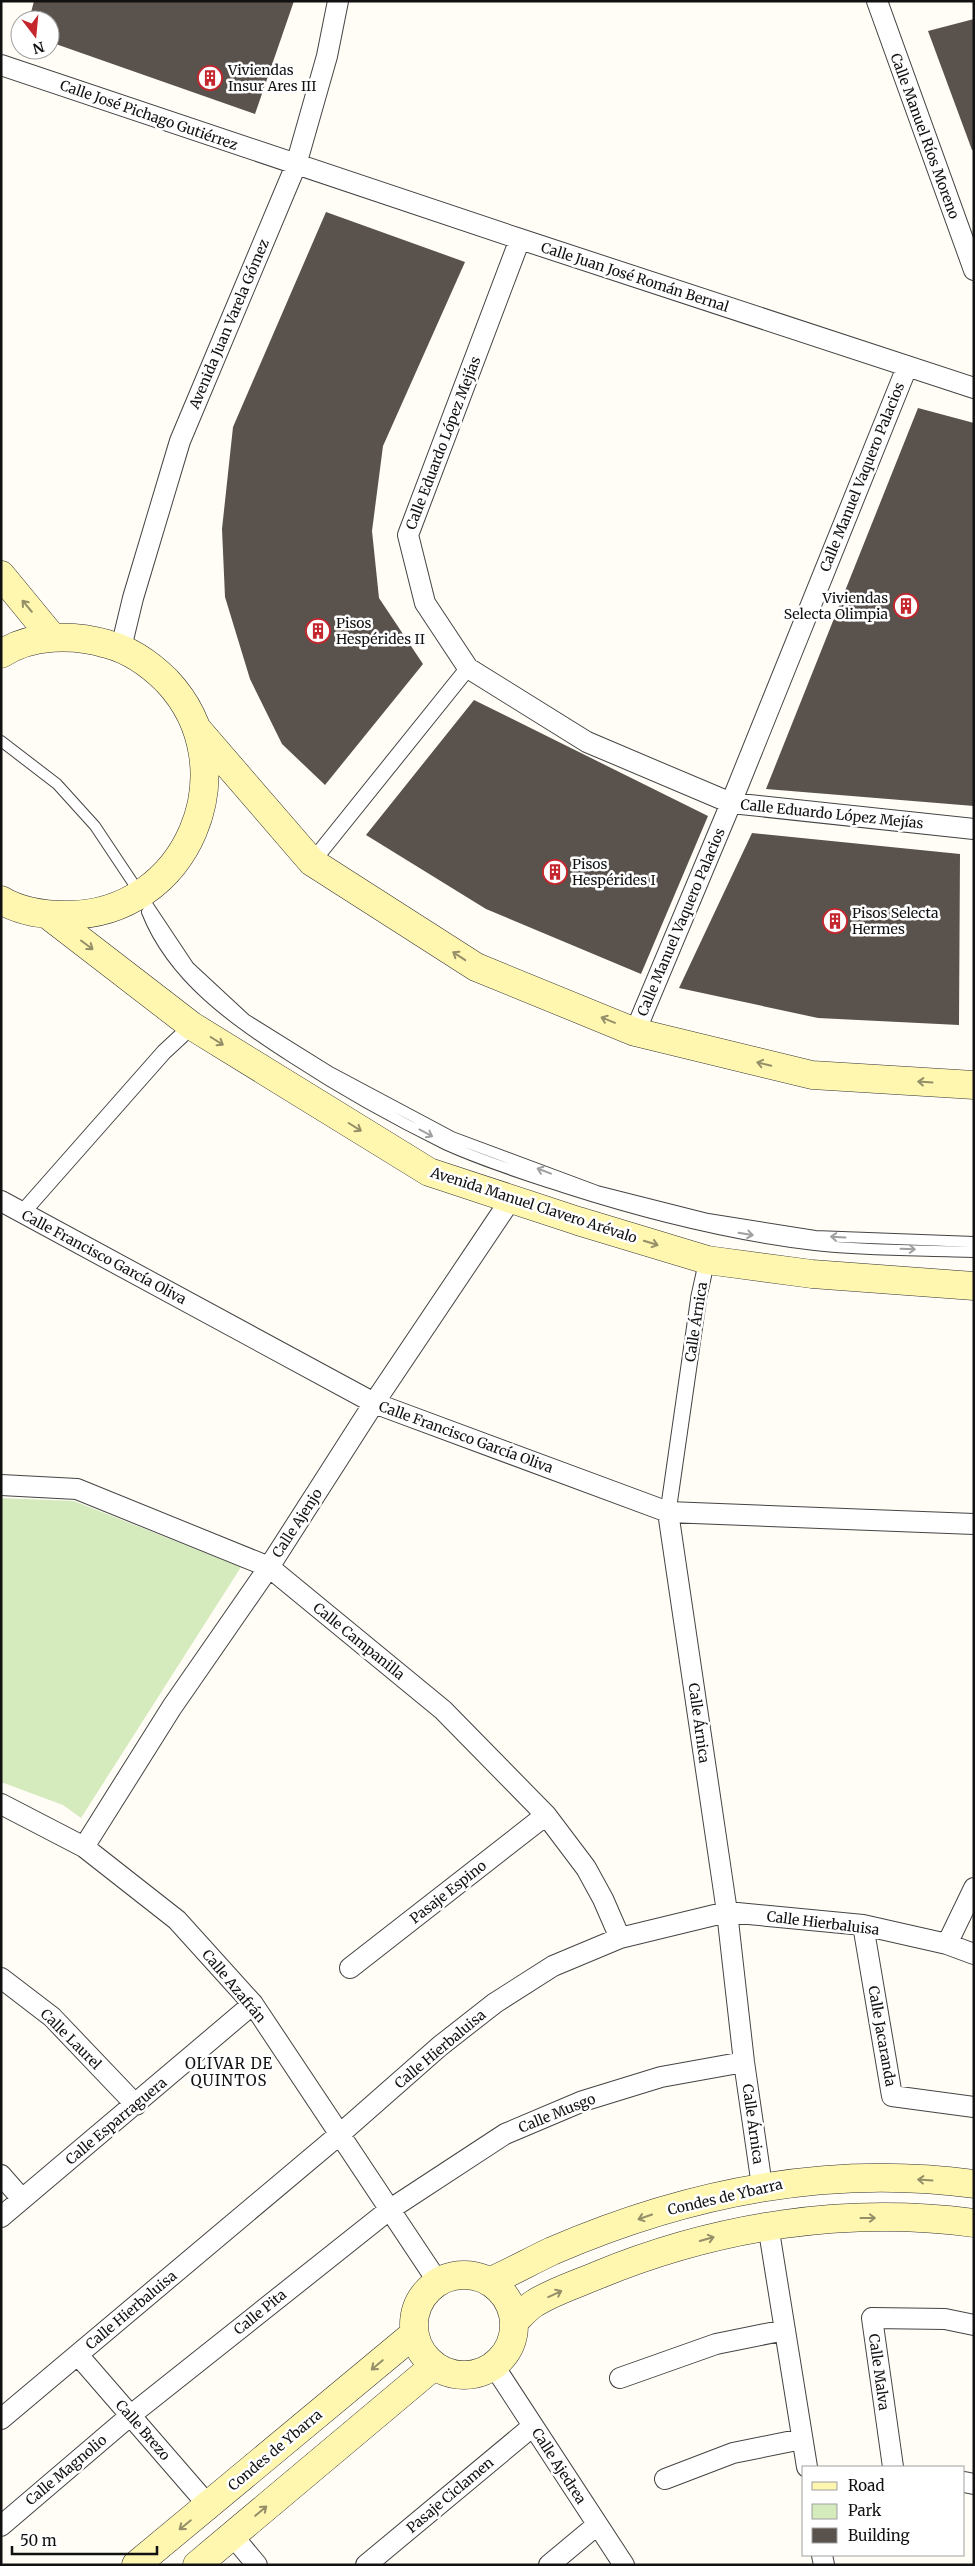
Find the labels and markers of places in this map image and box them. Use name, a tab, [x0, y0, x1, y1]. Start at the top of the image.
place label: Viviendas Insur Ares III	[227, 61, 317, 95]
building icon: Viviendas Insur Ares III	[197, 65, 223, 91]
place label: Viviendas Selecta Olimpia	[784, 589, 888, 623]
building icon: Viviendas Selecta Olimpia	[893, 593, 919, 619]
place label: Pisos Hespérides II	[336, 614, 425, 648]
building icon: Pisos Hespérides II	[305, 618, 331, 644]
place label: Pisos Hespérides I	[572, 855, 656, 889]
building icon: Pisos Hespérides I	[542, 859, 568, 885]
place label: Pisos Selecta Hermes	[852, 904, 939, 938]
building icon: Pisos Selecta Hermes	[822, 908, 848, 934]

